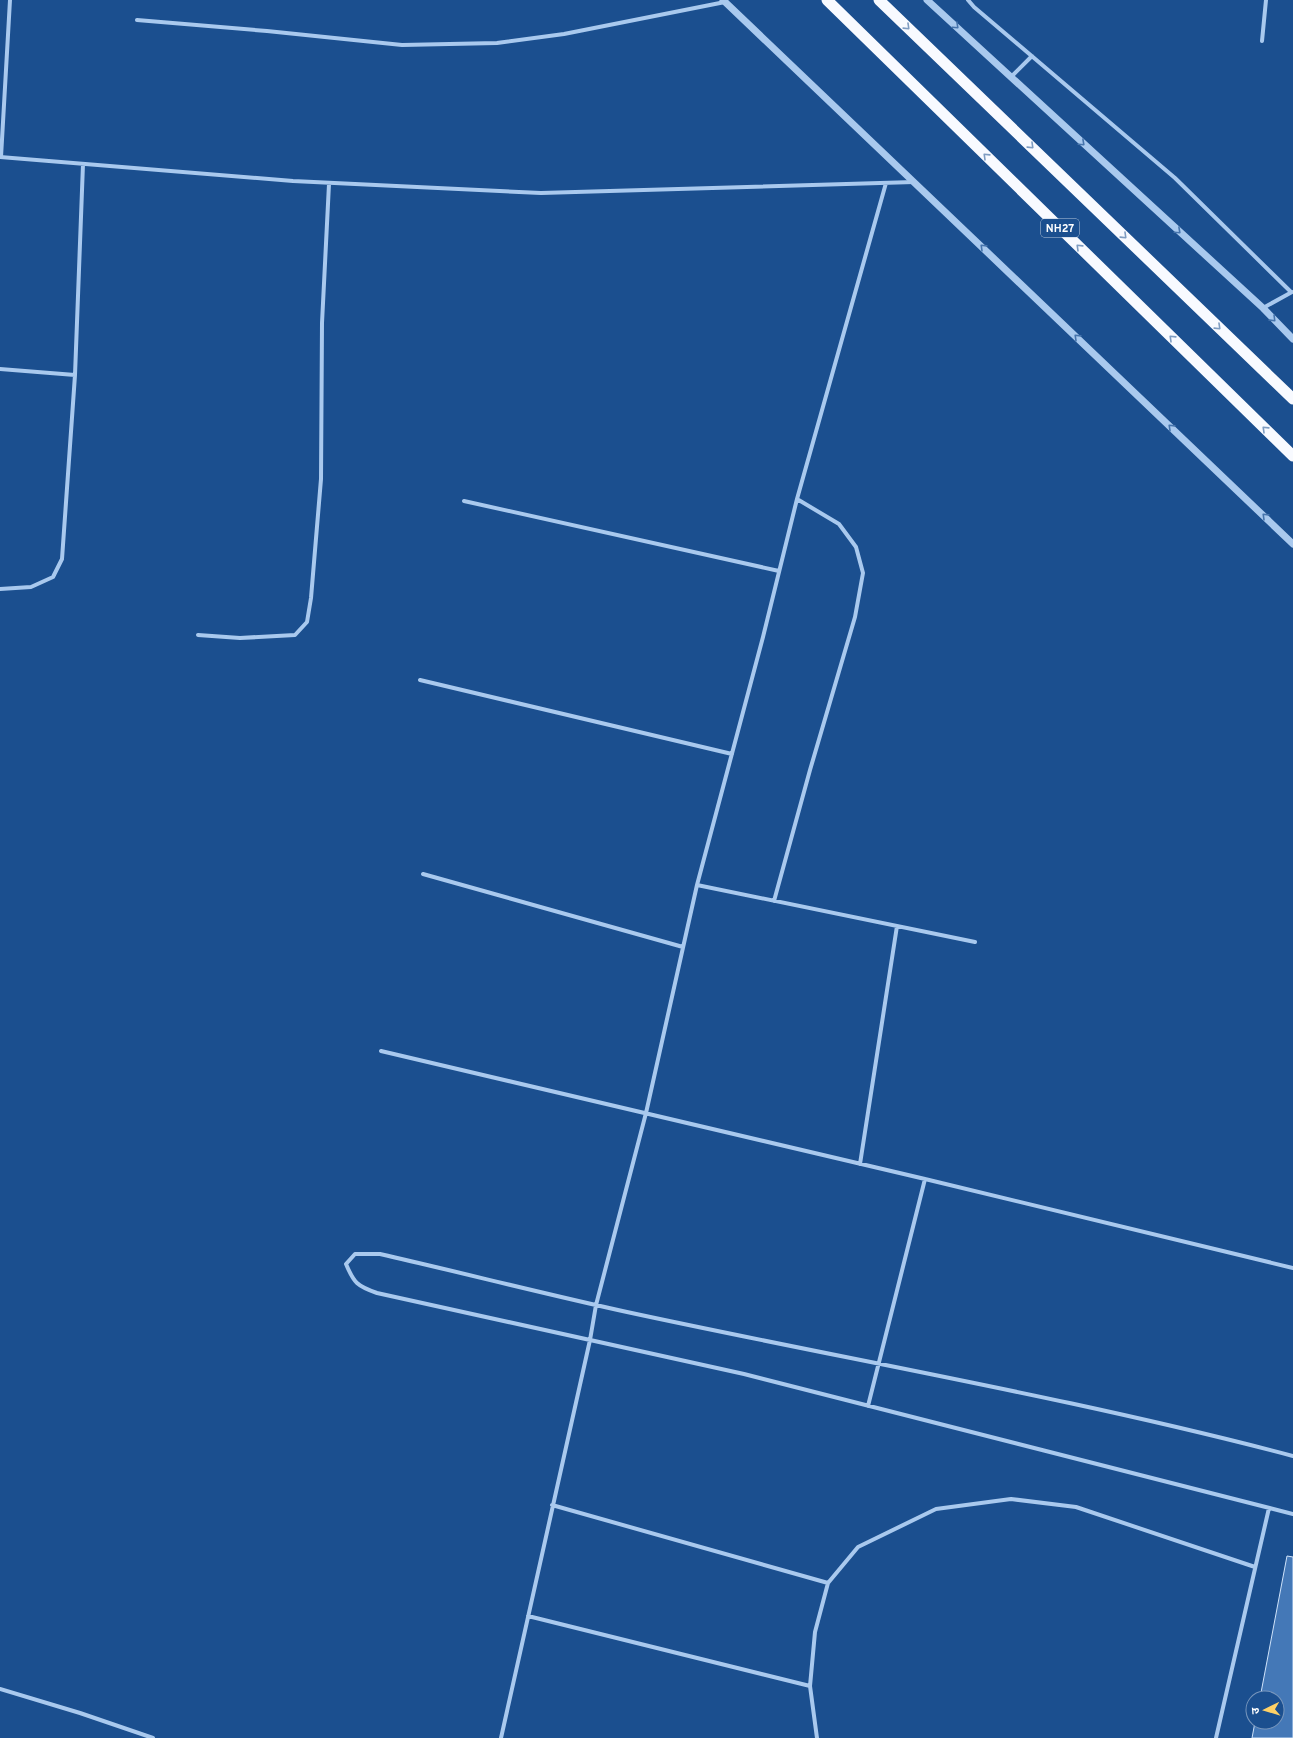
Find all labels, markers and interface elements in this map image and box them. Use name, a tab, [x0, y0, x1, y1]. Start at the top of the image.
one-way arrow	[902, 22, 910, 30]
one-way arrow	[951, 22, 959, 29]
one-way arrow	[1078, 138, 1085, 145]
one-way arrow	[1026, 141, 1034, 149]
one-way arrow	[983, 154, 991, 161]
road number: NH27	[1041, 219, 1079, 237]
one-way arrow	[1173, 226, 1181, 233]
one-way arrow	[1119, 232, 1127, 239]
one-way arrow	[980, 244, 988, 252]
one-way arrow	[1076, 244, 1084, 252]
one-way arrow	[1268, 314, 1276, 322]
one-way arrow	[1213, 322, 1221, 330]
one-way arrow	[1074, 334, 1082, 342]
one-way arrow	[1169, 335, 1177, 343]
one-way arrow	[1168, 424, 1176, 431]
one-way arrow	[1262, 426, 1270, 434]
one-way arrow	[1262, 514, 1270, 521]
north arrow	[1245, 1690, 1285, 1730]
text: उ	[1249, 1706, 1263, 1715]

